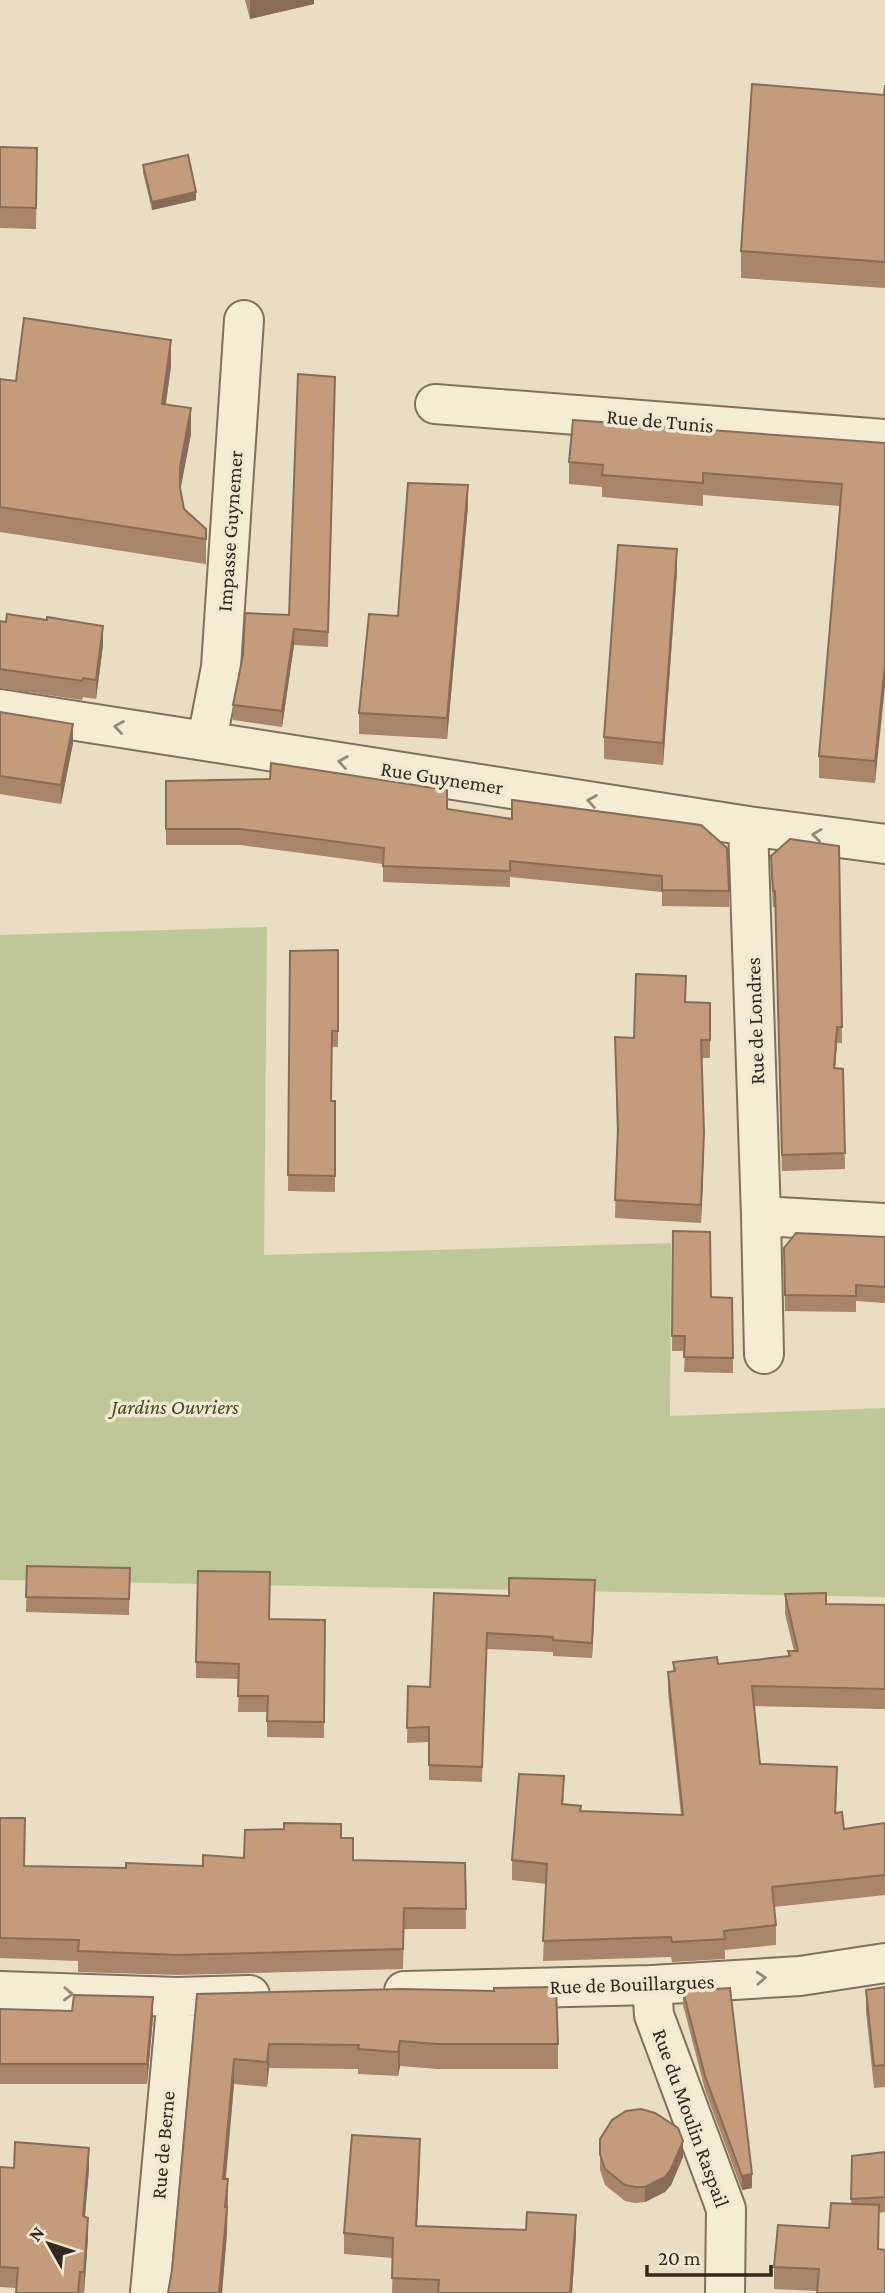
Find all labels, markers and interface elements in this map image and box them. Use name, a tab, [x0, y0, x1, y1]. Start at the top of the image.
street label: Rue de Tunis	[605, 404, 715, 438]
street label: Impasse Guynemer	[212, 449, 248, 613]
one-way arrow	[113, 720, 125, 735]
one-way arrow	[338, 755, 349, 770]
street label: Rue Guynemer	[379, 756, 506, 800]
one-way arrow	[586, 794, 598, 809]
one-way arrow	[811, 828, 823, 843]
street label: Rue de Londres	[741, 957, 769, 1085]
park label: Jardins Ouvriers	[107, 1395, 239, 1419]
street label: Rue de Bouillargues	[549, 1969, 715, 1999]
one-way arrow	[756, 1971, 767, 1986]
one-way arrow	[63, 1986, 74, 2001]
street label: Rue du Moulin Raspail	[648, 2025, 734, 2211]
street label: Rue de Berne	[146, 2090, 180, 2200]
north arrow	[14, 2209, 84, 2279]
text: N	[24, 2222, 48, 2245]
scale bar	[647, 2234, 771, 2278]
text: 20 m	[658, 2246, 701, 2270]

